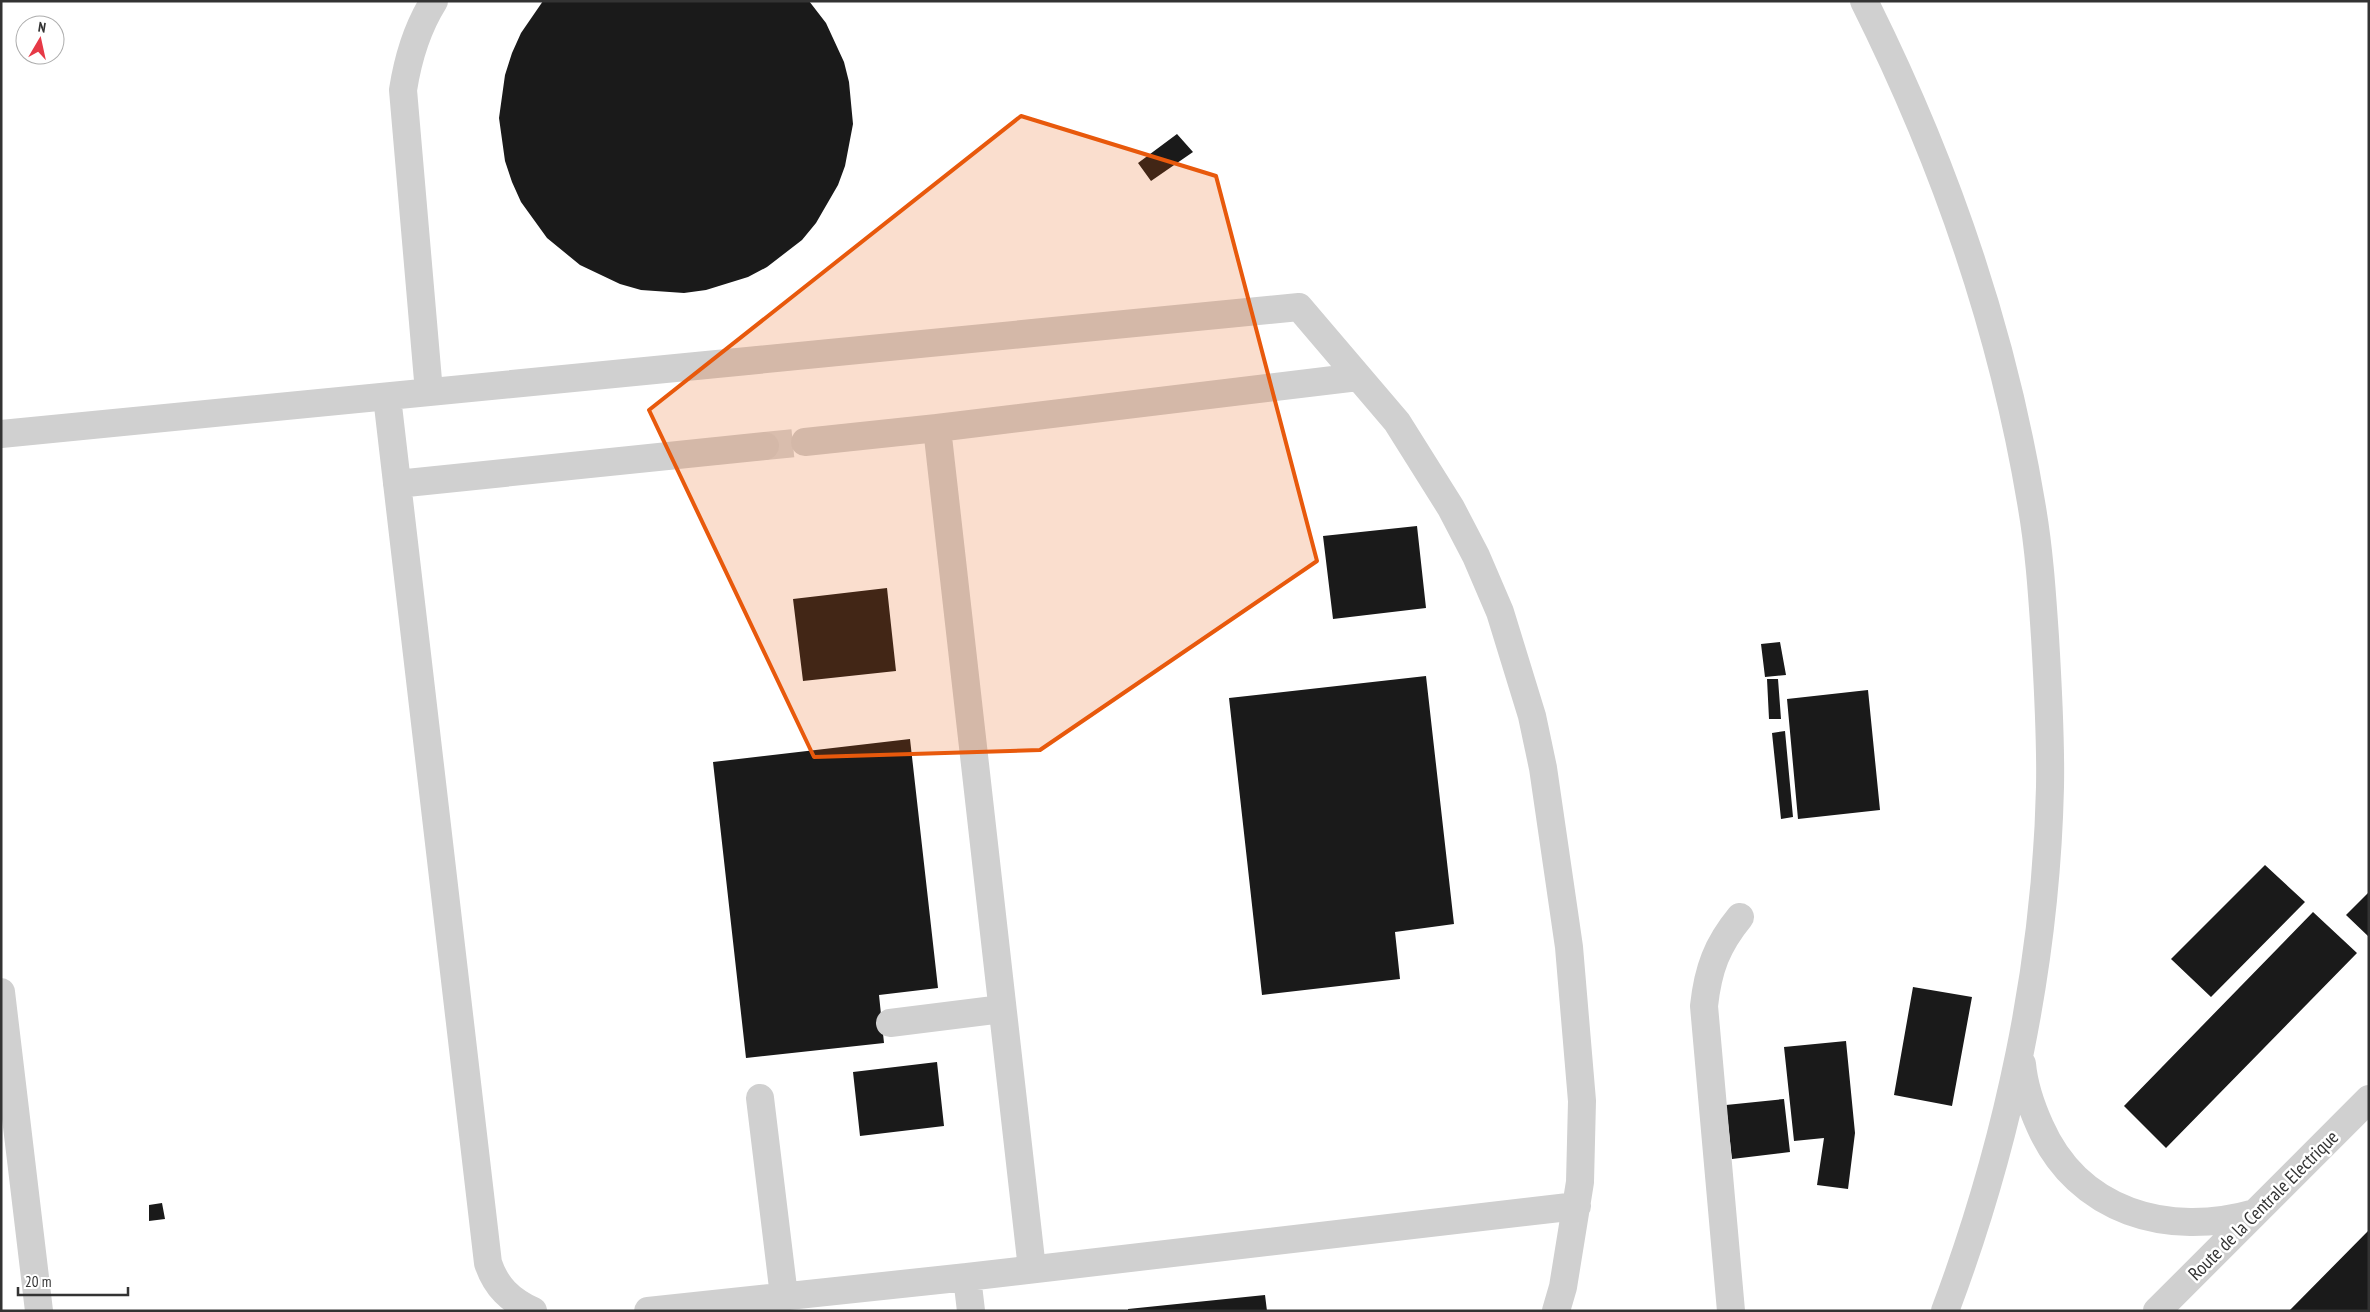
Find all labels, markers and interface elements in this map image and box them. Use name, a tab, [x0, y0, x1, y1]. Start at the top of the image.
north arrow	[15, 15, 65, 65]
text: N	[37, 18, 47, 37]
street label: Route de la Centrale Electrique	[2183, 1125, 2343, 1285]
scale bar	[18, 1264, 128, 1296]
text: 20 m	[25, 1272, 51, 1291]

